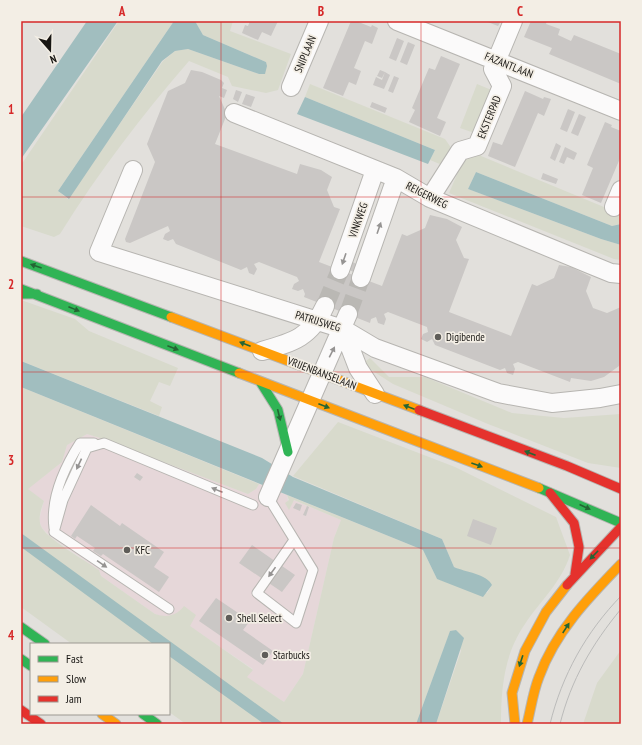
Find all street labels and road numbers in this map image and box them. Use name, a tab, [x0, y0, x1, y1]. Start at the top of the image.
street label: SNIPLAAN	[291, 33, 319, 75]
street label: FAZANTLAAN	[483, 49, 535, 81]
street label: EKSTERPAD	[474, 93, 504, 141]
street label: REIGERWEG	[404, 179, 450, 211]
street label: VINKWEG	[345, 200, 371, 240]
street label: PATRIJSWEG	[294, 307, 342, 335]
street label: VRIJENBANSELAAN	[285, 353, 359, 393]

